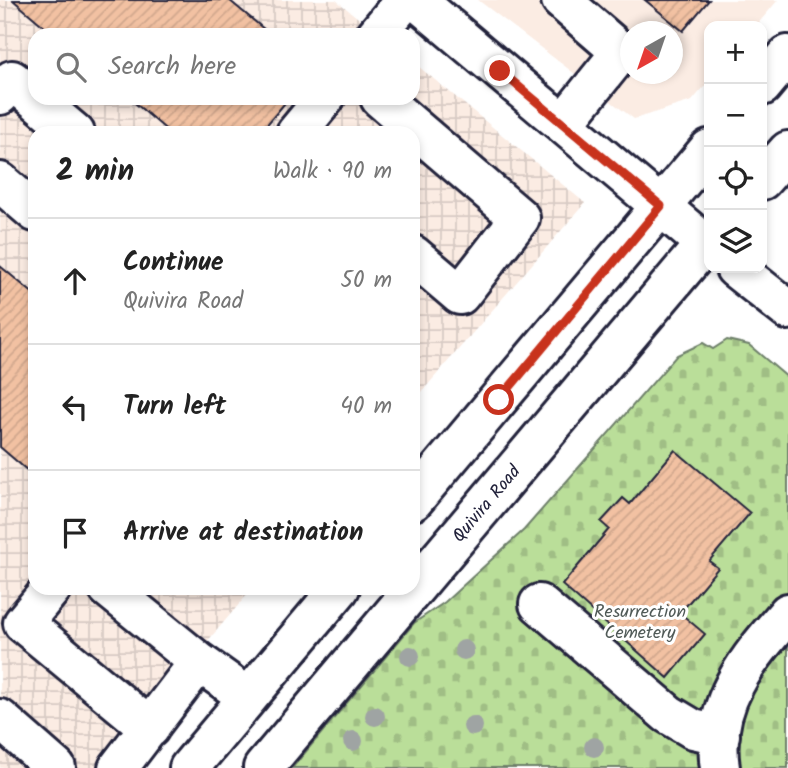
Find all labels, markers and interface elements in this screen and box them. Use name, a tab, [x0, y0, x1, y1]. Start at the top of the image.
north arrow	[620, 21, 683, 84]
map controls	[704, 21, 767, 273]
button: +	[704, 21, 767, 84]
search box	[28, 28, 420, 105]
text: Search here	[108, 46, 236, 88]
icon: search	[52, 48, 90, 86]
route end	[484, 55, 515, 86]
button: −	[704, 84, 767, 147]
button: locate	[704, 147, 767, 210]
text: 2 min	[56, 148, 134, 196]
text: Walk · 90 m	[273, 154, 392, 190]
button: layers	[704, 210, 767, 273]
text: Continue	[123, 242, 224, 284]
icon: ahead	[56, 262, 94, 300]
text: 50 m	[341, 263, 392, 299]
text: Quivira Road	[123, 284, 243, 320]
route start	[483, 384, 514, 415]
text: Turn left	[123, 386, 226, 428]
icon: left	[56, 388, 94, 426]
text: 40 m	[340, 389, 392, 425]
street label: Quivira Road	[446, 458, 529, 550]
text: Arrive at destination	[123, 512, 363, 554]
icon: arrive	[56, 514, 94, 552]
park label: Resurrection Cemetery	[594, 598, 686, 648]

